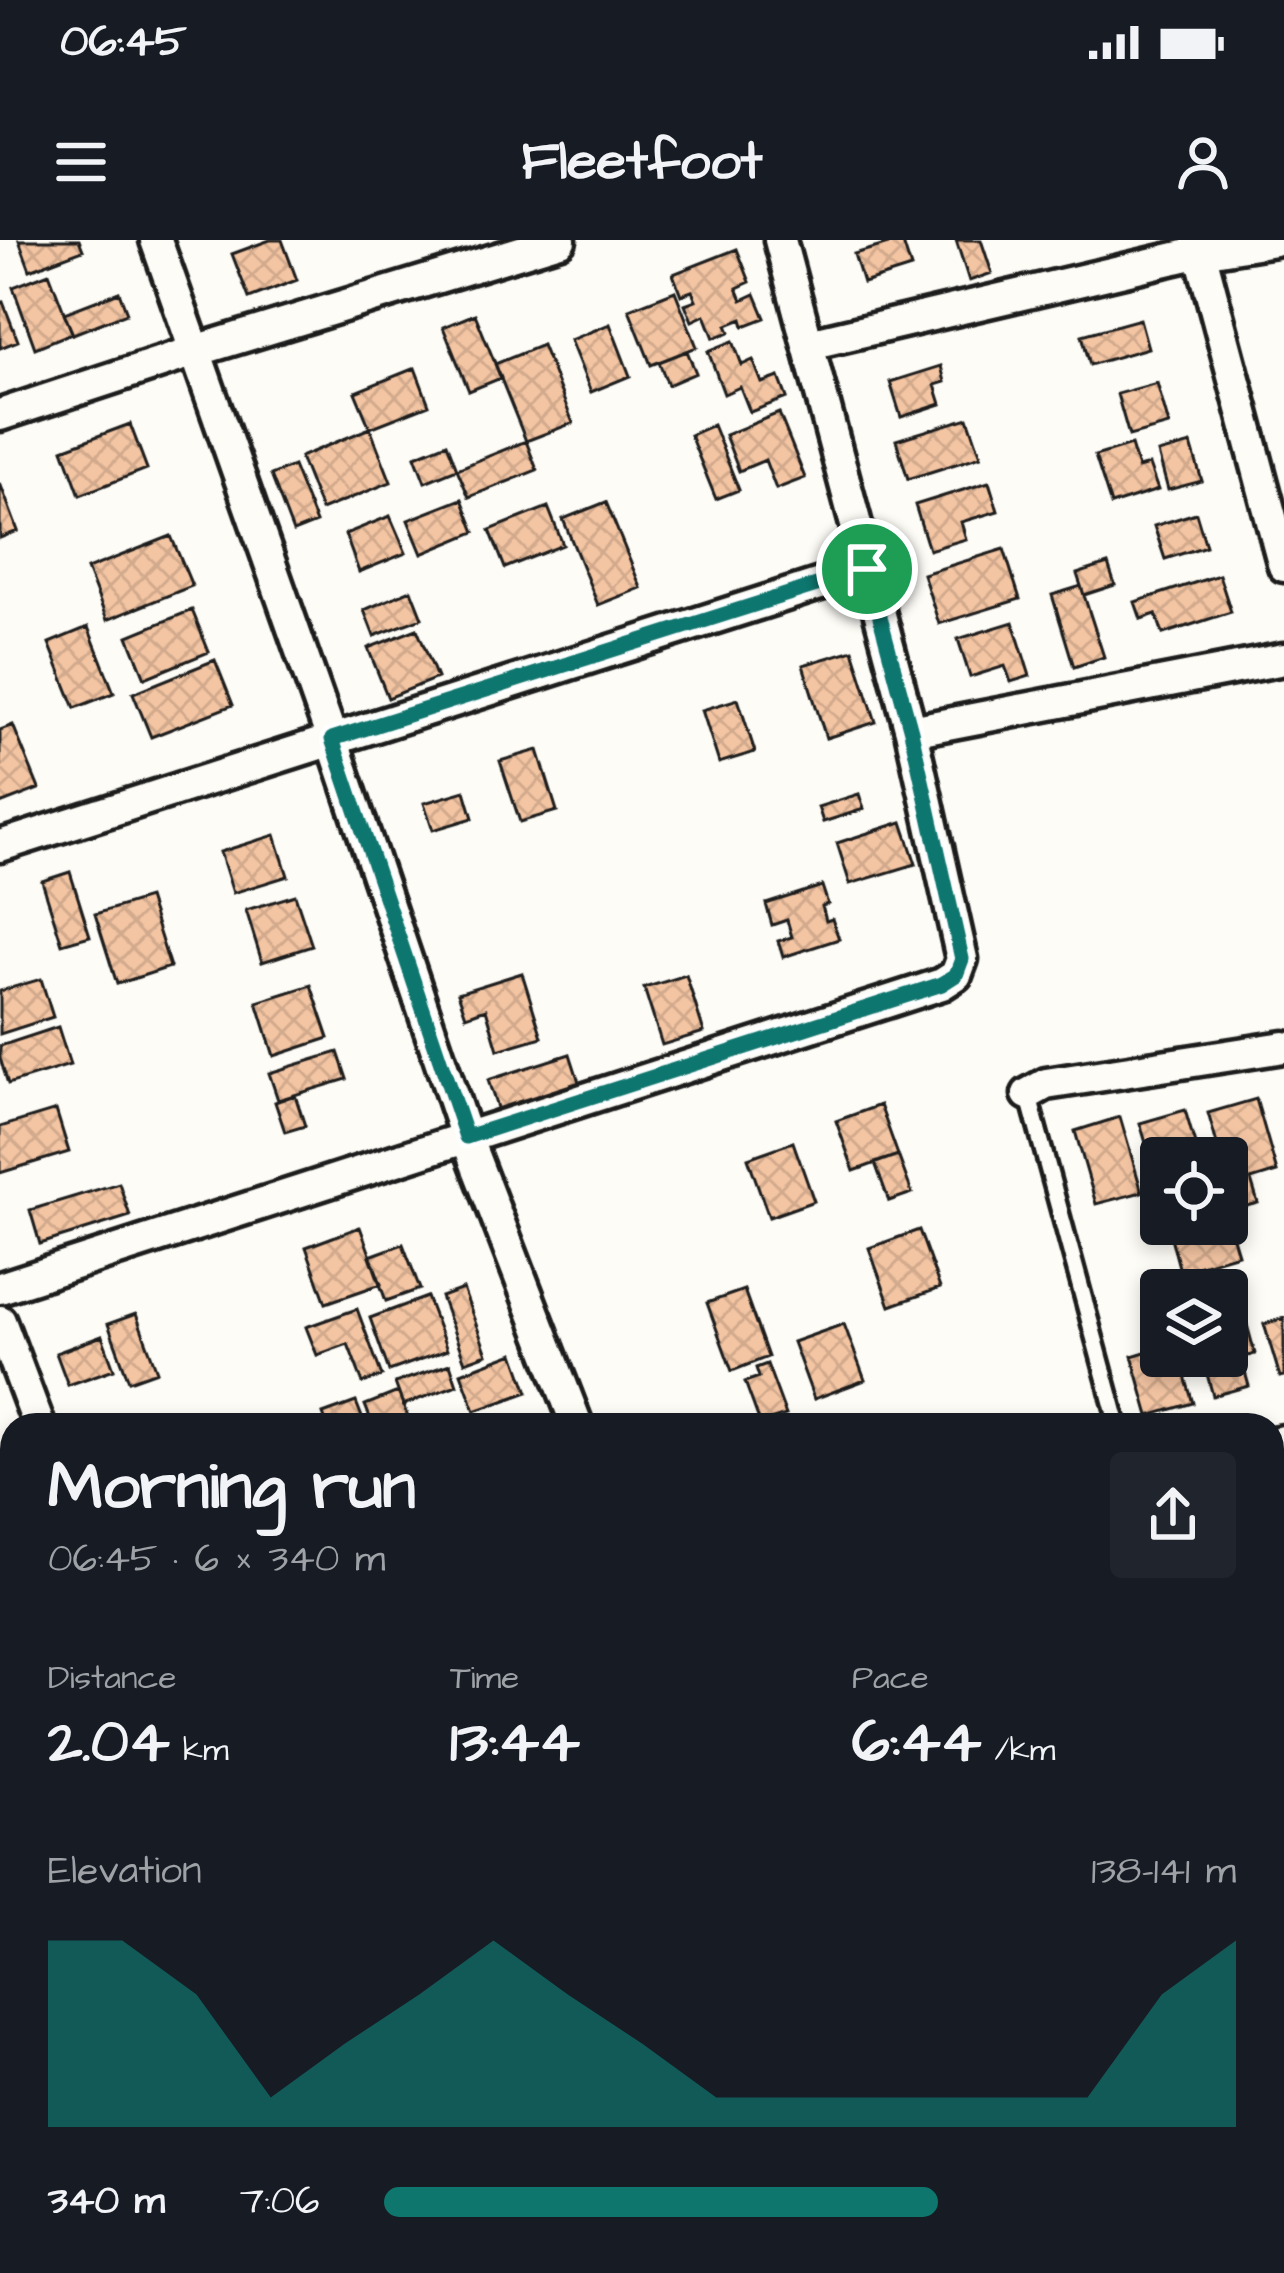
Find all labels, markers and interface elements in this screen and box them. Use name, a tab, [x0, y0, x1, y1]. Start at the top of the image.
text: 06:45	[60, 11, 187, 73]
text: Fleetfoot	[522, 125, 762, 200]
icon: menu	[48, 129, 114, 195]
icon: person	[1170, 129, 1236, 195]
pin	[816, 518, 918, 620]
icon: arrive	[834, 536, 900, 602]
map controls	[1140, 1137, 1248, 1377]
button: locate	[1140, 1137, 1248, 1245]
button: layers	[1140, 1269, 1248, 1377]
text: Morning run	[48, 1442, 416, 1534]
button: share	[1110, 1452, 1236, 1578]
text: 06:45 · 6 × 340 m	[48, 1533, 385, 1587]
text: Distance	[48, 1655, 176, 1701]
text: Time	[450, 1655, 519, 1701]
text: Pace	[852, 1655, 929, 1701]
text: 2.04	[48, 1701, 169, 1784]
text: 13:44	[450, 1701, 580, 1784]
text: 6:44	[852, 1701, 981, 1784]
text: km	[169, 1727, 229, 1773]
text: /km	[981, 1727, 1056, 1773]
text: Elevation	[48, 1845, 202, 1899]
text: 138–141 m	[1091, 1845, 1236, 1899]
text: 340 m	[48, 2175, 165, 2229]
text: 7:06	[240, 2175, 320, 2229]

